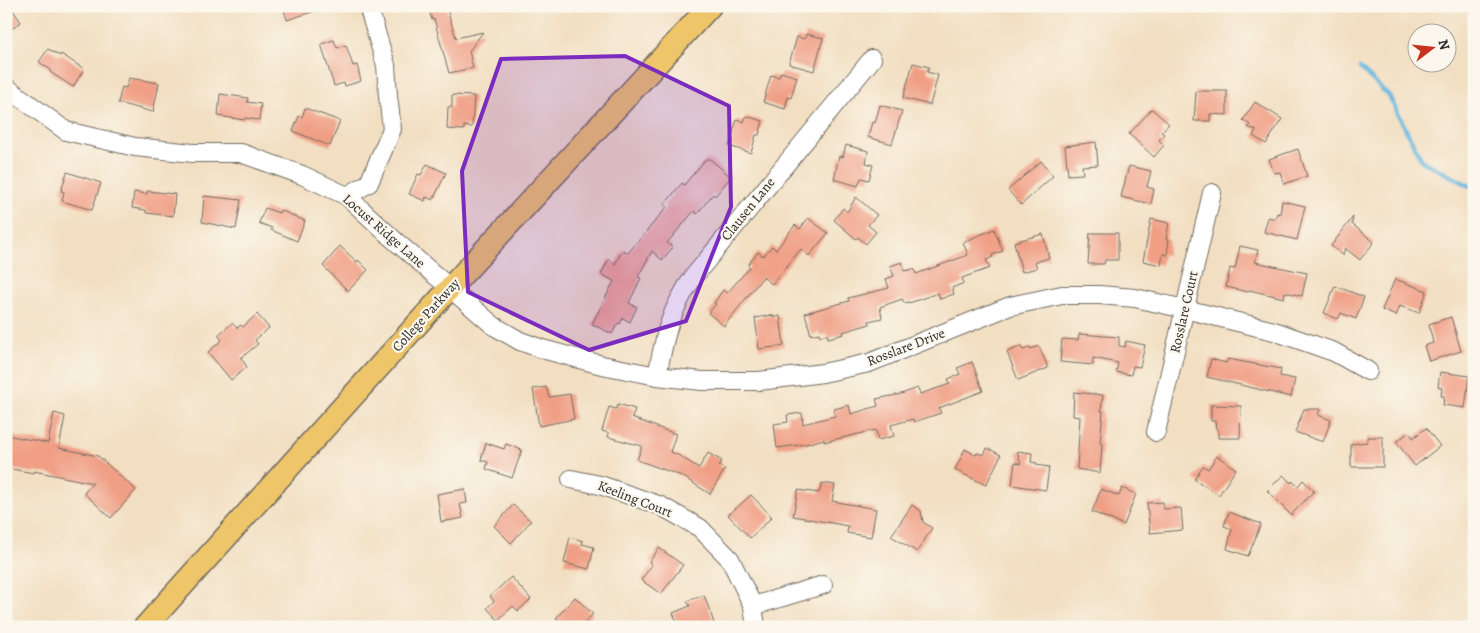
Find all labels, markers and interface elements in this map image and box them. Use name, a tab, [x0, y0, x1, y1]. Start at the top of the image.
north arrow	[1408, 22, 1458, 72]
text: N	[1433, 37, 1455, 52]
street label: Clausen Lane	[717, 173, 779, 245]
street label: Locust Ridge Lane	[338, 190, 430, 272]
street label: Rosslare Court	[1165, 269, 1203, 355]
street label: College Parkway	[388, 274, 465, 356]
street label: Rosslare Drive	[864, 323, 948, 371]
street label: Keeling Court	[595, 476, 676, 522]

